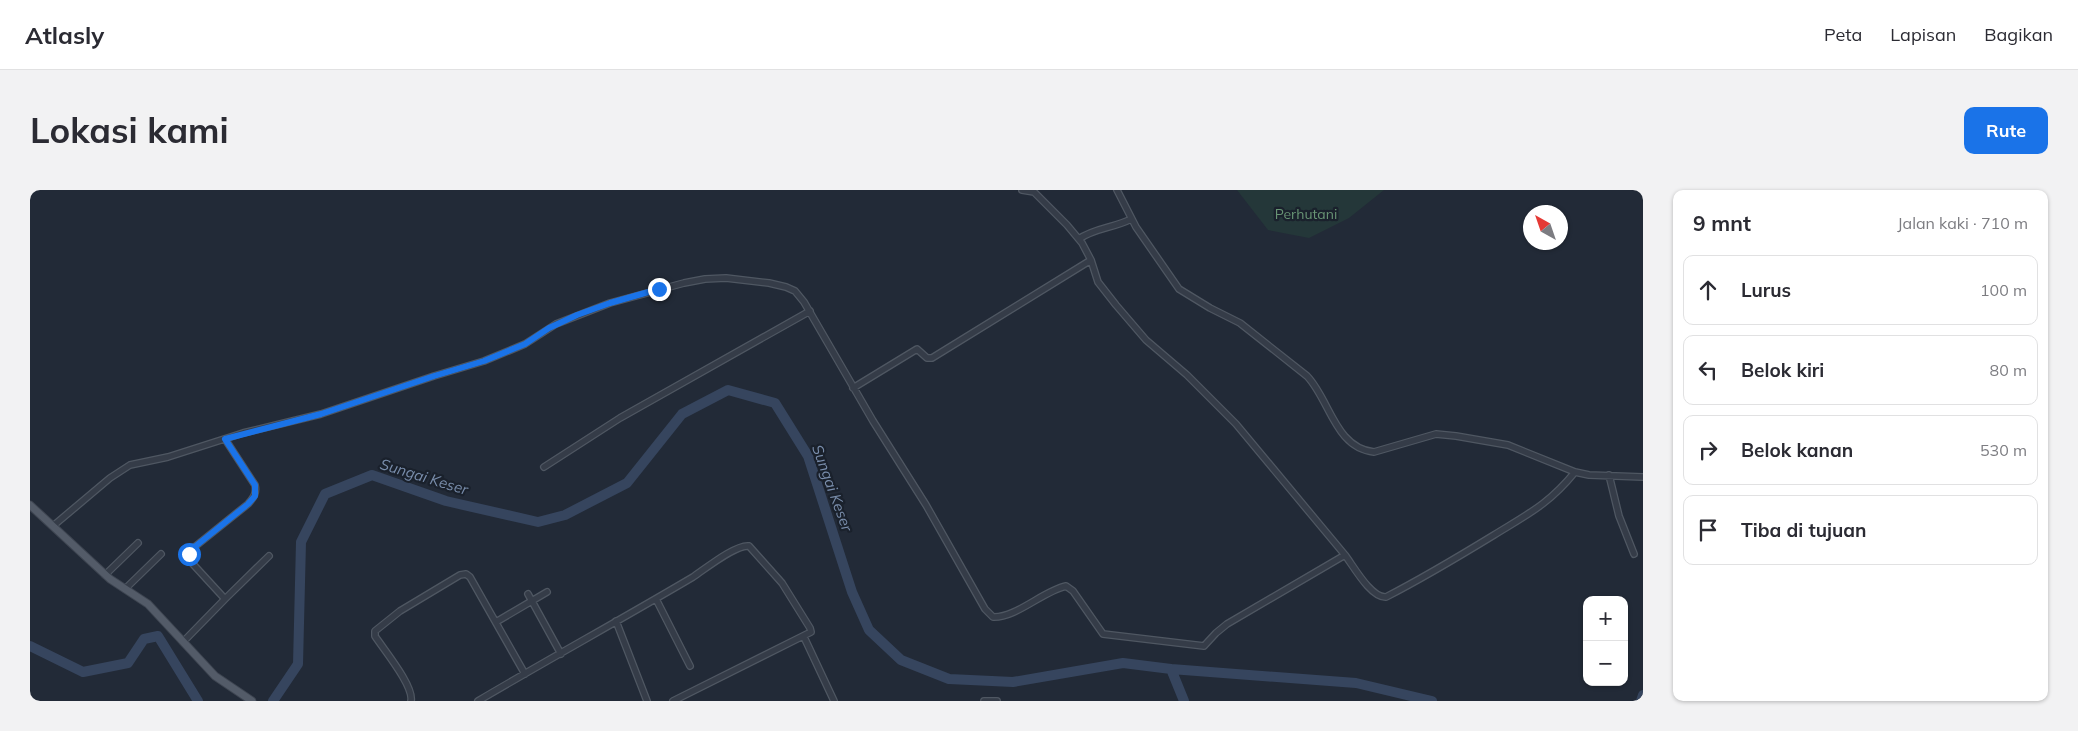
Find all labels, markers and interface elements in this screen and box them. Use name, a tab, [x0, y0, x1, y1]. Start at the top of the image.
text: Atlasly	[25, 20, 104, 50]
text: Peta	[1824, 23, 1862, 46]
text: Lapisan	[1890, 23, 1956, 46]
text: Bagikan	[1984, 23, 2053, 46]
button: Rute	[1964, 107, 2048, 154]
text: Lokasi kami	[30, 108, 229, 152]
park label: Perhutani	[1275, 205, 1337, 223]
north arrow	[1523, 205, 1568, 250]
text: 9 mnt	[1693, 210, 1751, 236]
text: Jalan kaki · 710 m	[1897, 213, 2028, 233]
icon: ahead	[1694, 276, 1722, 304]
route end	[648, 278, 671, 301]
text: Lurus	[1741, 278, 1791, 302]
text: 100 m	[1980, 280, 2027, 300]
icon: left	[1694, 356, 1722, 384]
text: Belok kiri	[1741, 358, 1824, 382]
text: 80 m	[1990, 360, 2027, 380]
icon: right	[1694, 436, 1722, 464]
text: Belok kanan	[1741, 438, 1853, 462]
text: 530 m	[1980, 440, 2027, 460]
water label: Sungai Keser	[808, 442, 857, 534]
water label: Sungai Keser	[378, 454, 471, 499]
icon: arrive	[1694, 516, 1722, 544]
text: Tiba di tujuan	[1741, 518, 1866, 542]
route start	[178, 543, 201, 566]
map controls	[1583, 596, 1628, 686]
button: +	[1583, 596, 1628, 641]
button: −	[1583, 641, 1628, 686]

